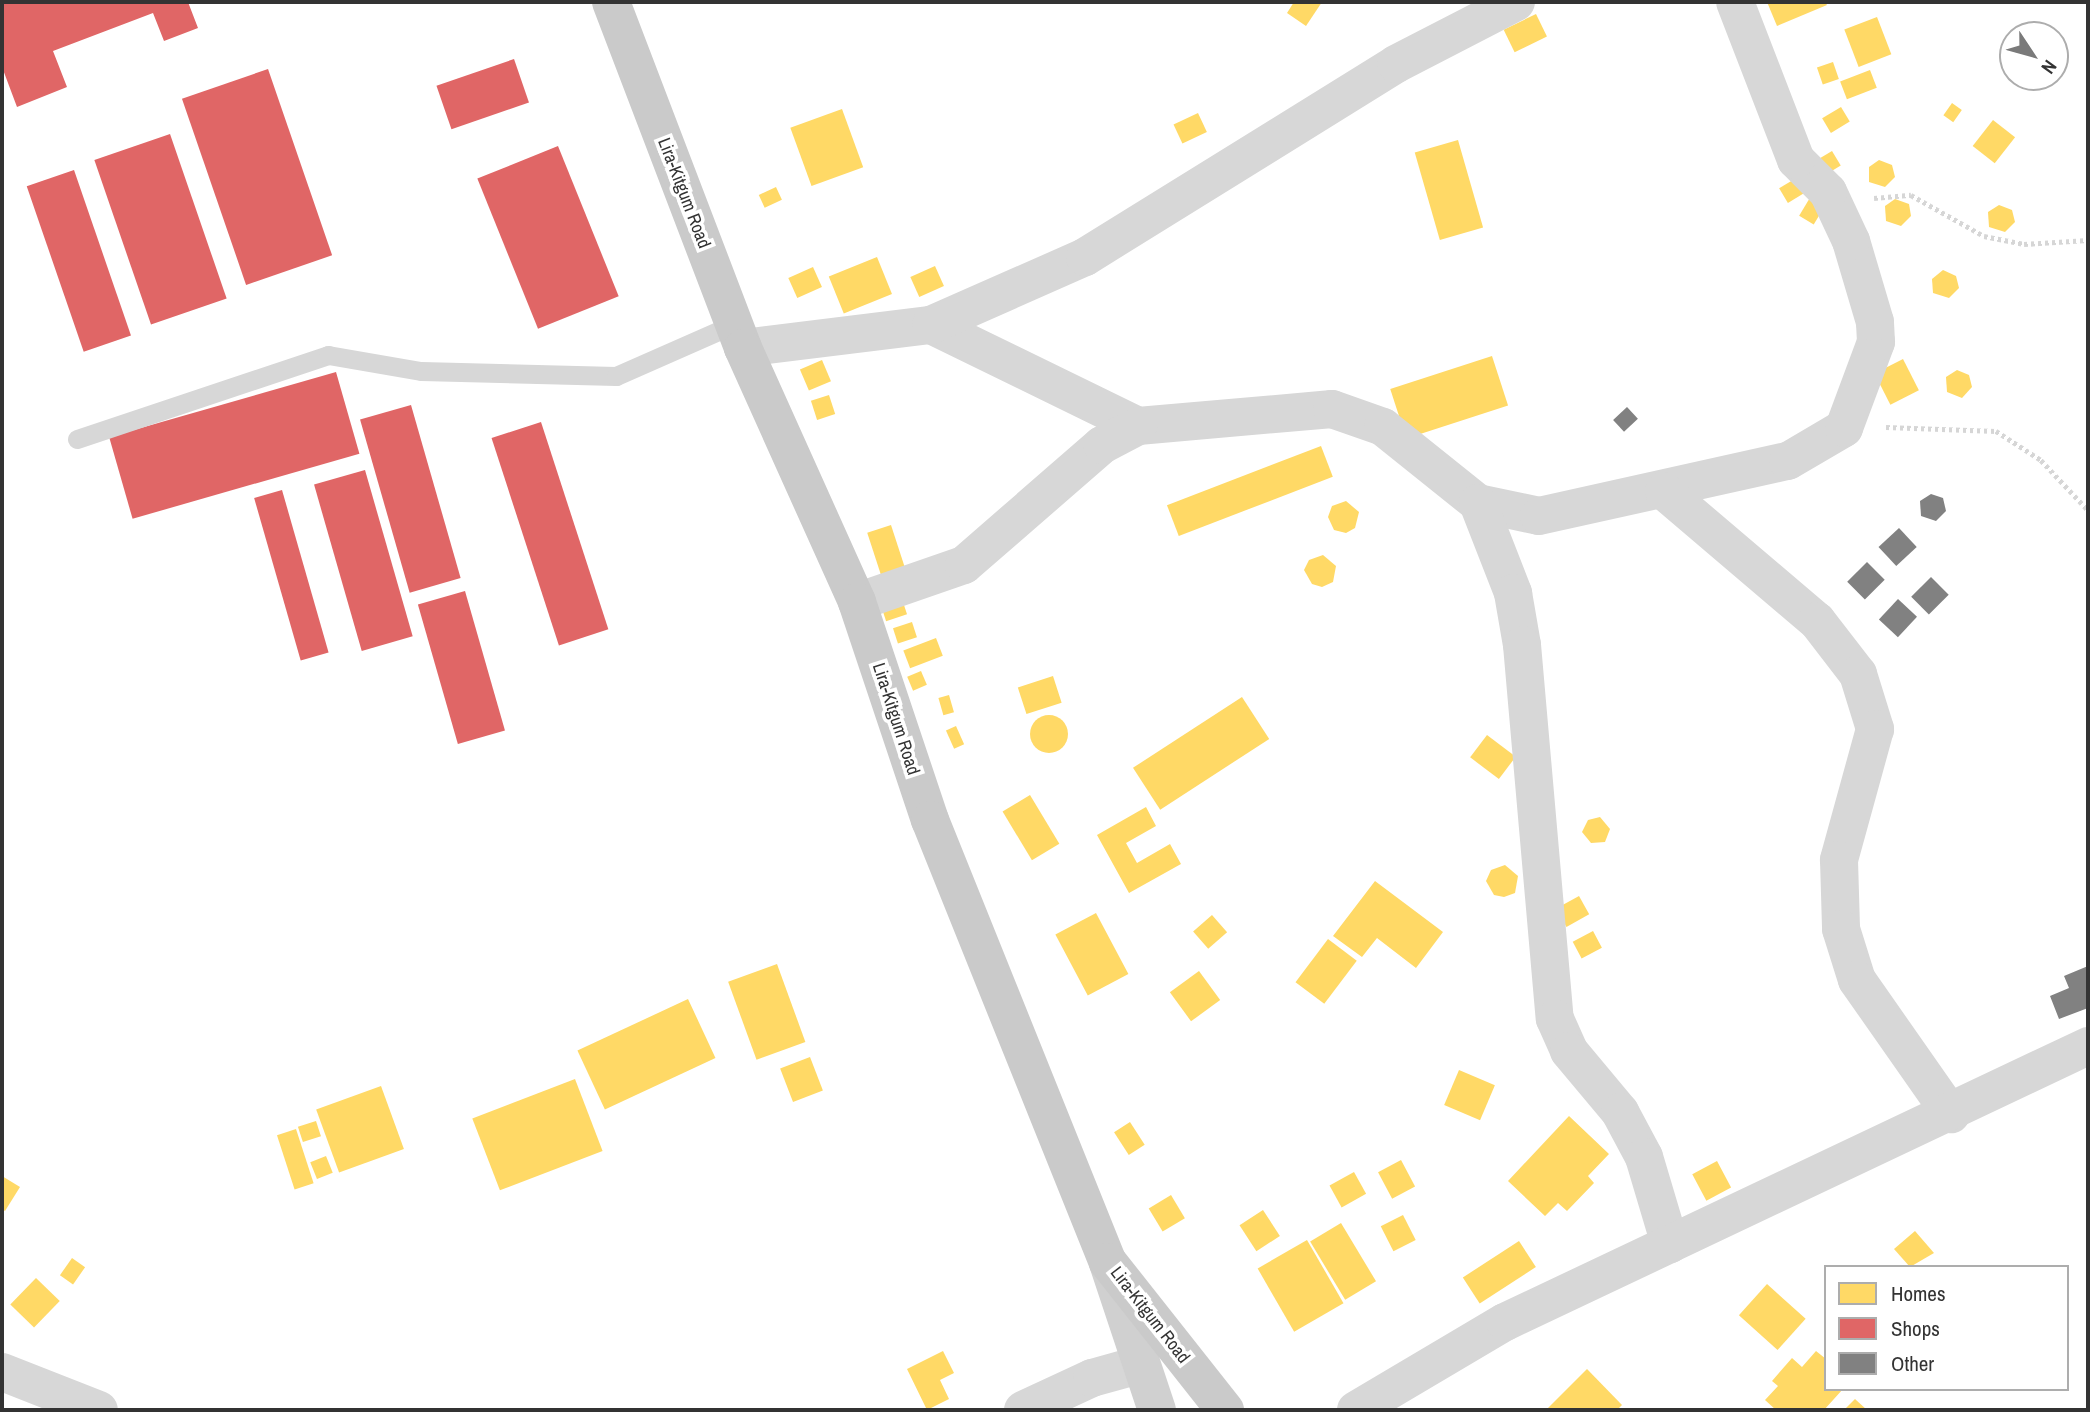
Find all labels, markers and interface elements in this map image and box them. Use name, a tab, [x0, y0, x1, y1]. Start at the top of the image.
north arrow	[1999, 21, 2069, 91]
text: N	[2036, 55, 2063, 79]
street label: Lira-Kitgum Road	[653, 135, 715, 251]
street label: Lira-Kitgum Road	[868, 660, 924, 778]
street label: Lira-Kitgum Road	[1106, 1262, 1194, 1368]
legend	[1824, 1265, 2069, 1391]
text: Homes	[1891, 1279, 1946, 1308]
text: Shops	[1891, 1314, 1940, 1343]
text: Other	[1891, 1349, 1934, 1378]

